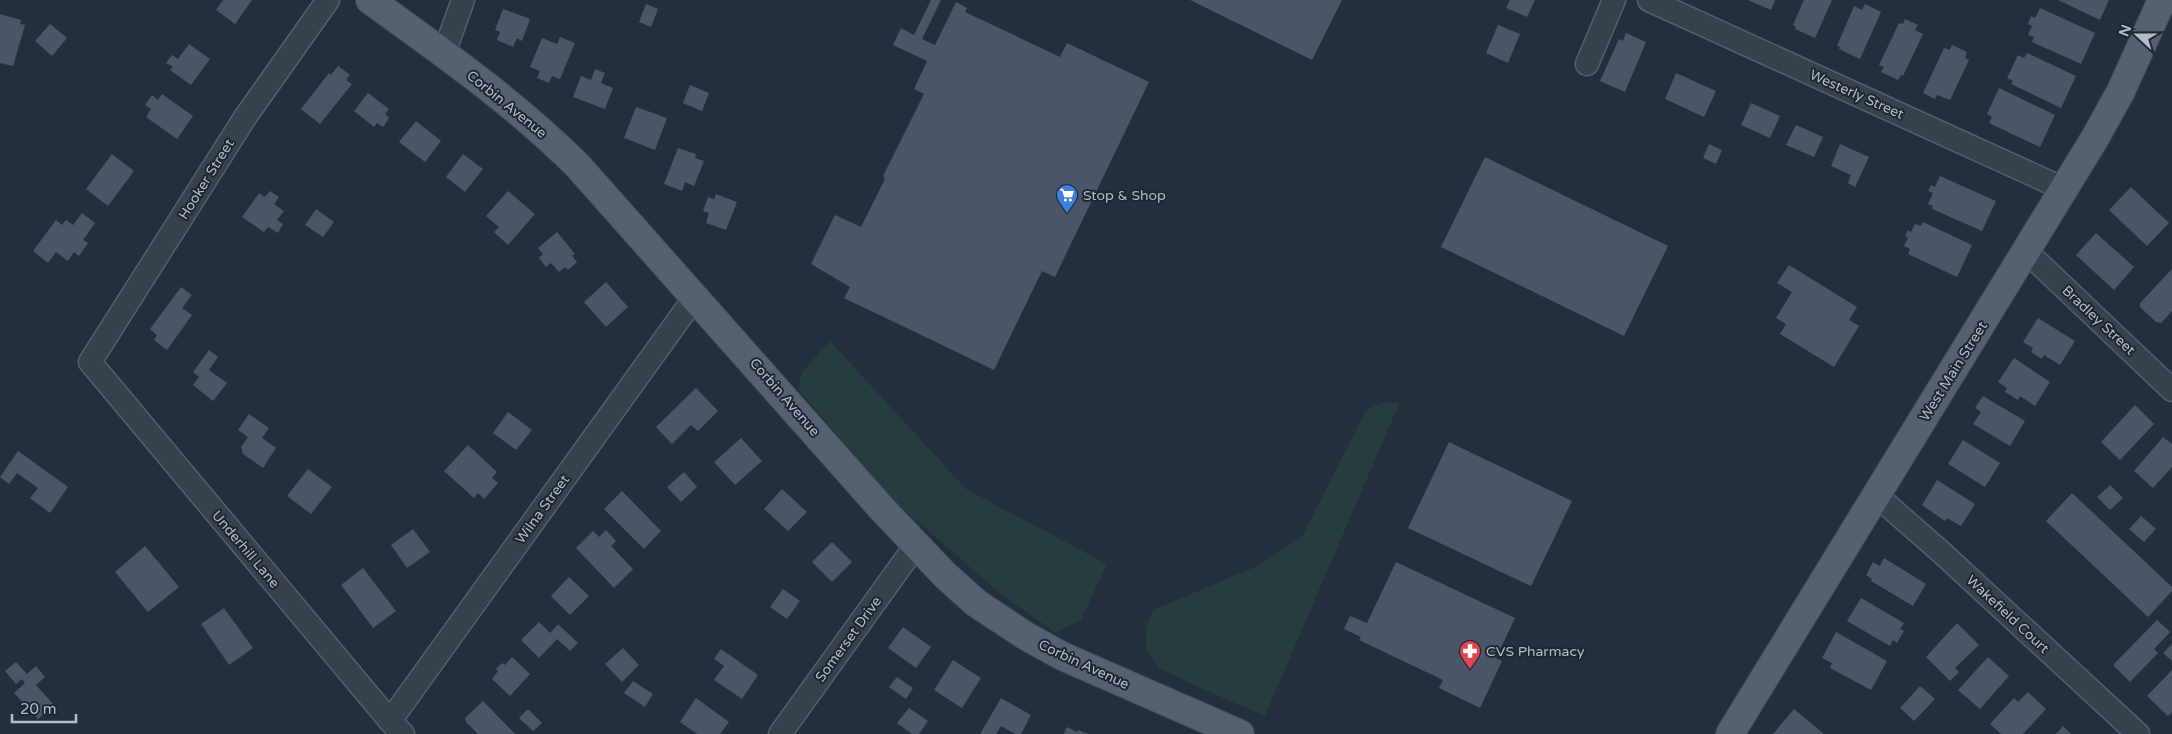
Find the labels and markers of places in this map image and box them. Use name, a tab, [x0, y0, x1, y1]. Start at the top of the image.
supermarket icon: Stop & Shop	[1055, 183, 1079, 214]
place label: Stop & Shop	[1083, 187, 1166, 204]
pharmacy icon: CVS Pharmacy	[1458, 639, 1482, 670]
place label: CVS Pharmacy	[1486, 643, 1585, 660]

